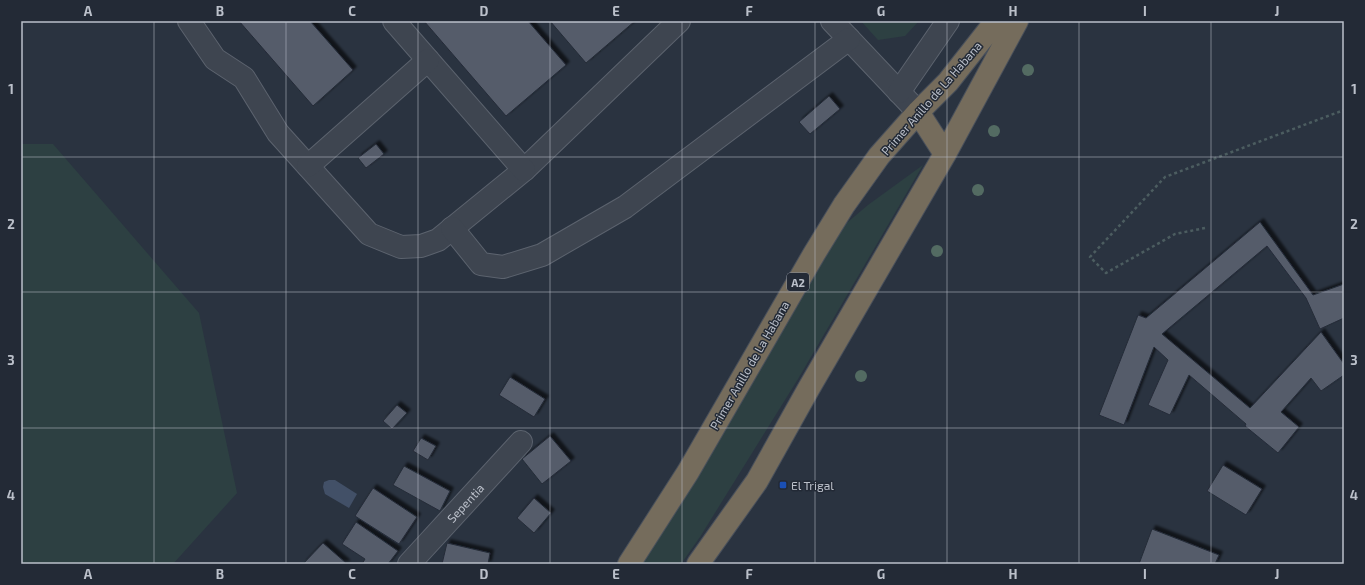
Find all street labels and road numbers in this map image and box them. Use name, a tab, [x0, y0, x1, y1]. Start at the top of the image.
street label: Primer Anillo de La Habana	[878, 38, 984, 158]
road number: A2	[787, 273, 809, 291]
street label: Primer Anillo de La Habana	[706, 298, 792, 432]
street label: Sepentia	[444, 481, 486, 525]

